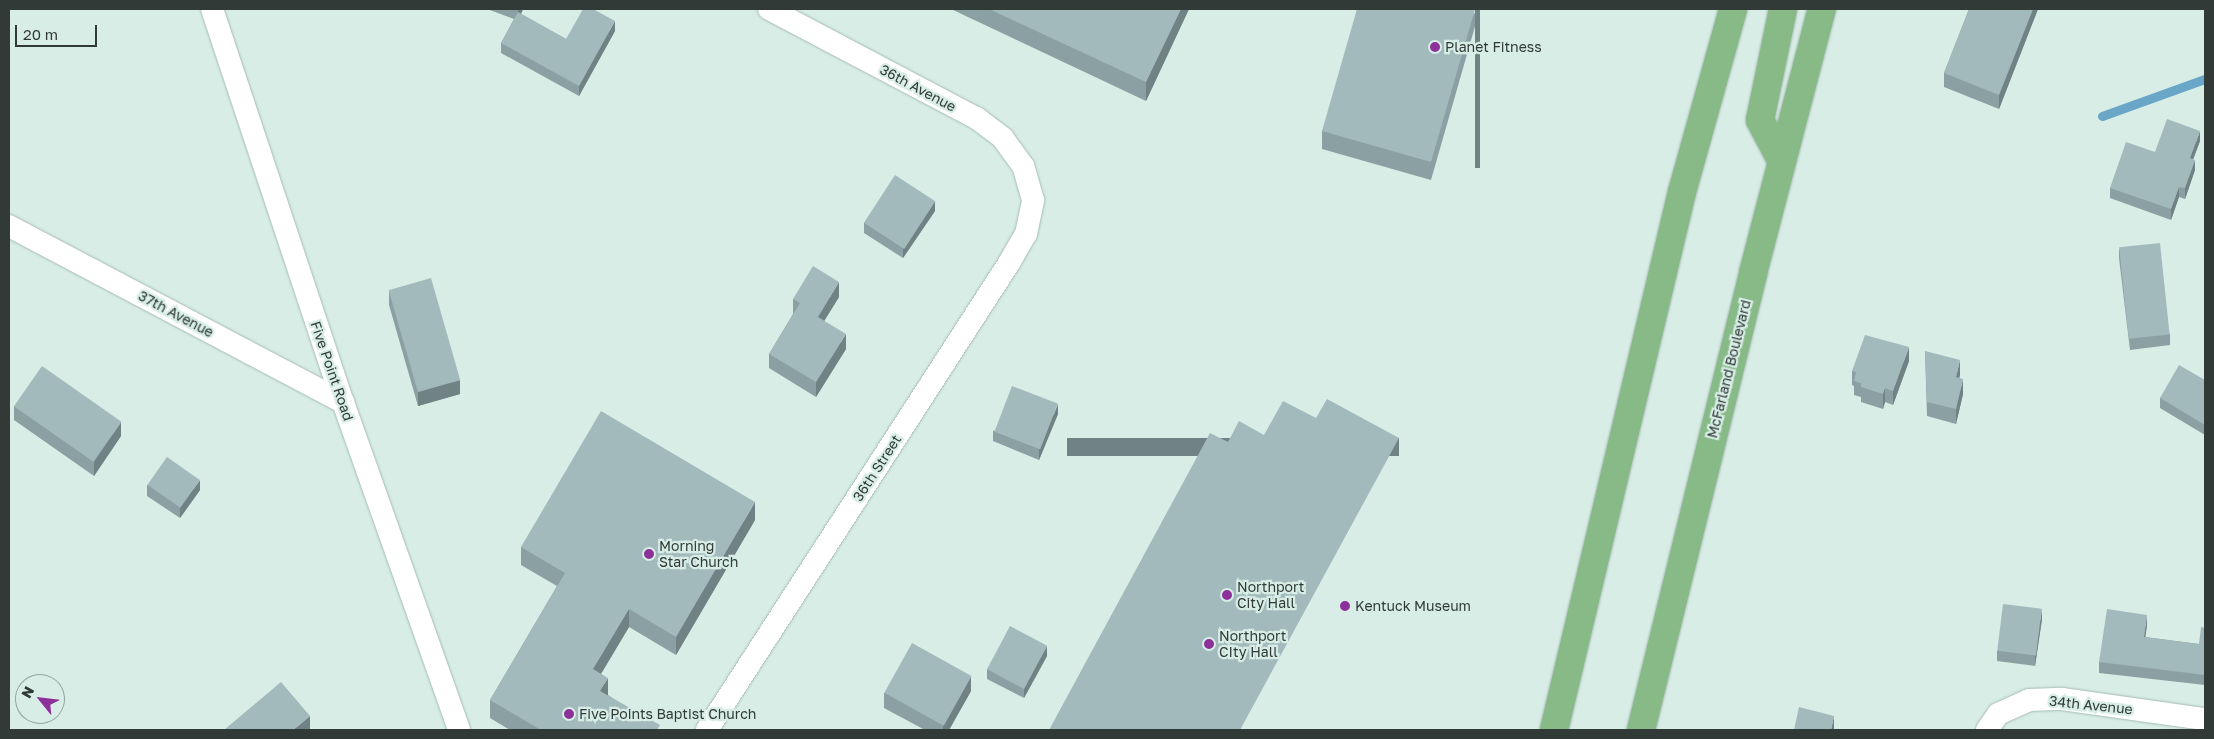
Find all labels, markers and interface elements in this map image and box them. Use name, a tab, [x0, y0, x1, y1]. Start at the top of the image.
scale bar	[18, 15, 100, 47]
text: 20 m	[23, 25, 58, 43]
place label: Planet Fitness	[1445, 39, 1542, 55]
marker: Planet Fitness	[1429, 41, 1441, 53]
street label: 36th Avenue	[877, 61, 959, 115]
street label: 37th Avenue	[136, 287, 216, 341]
street label: McFarland Boulevard	[1704, 298, 1754, 440]
street label: Five Point Road	[307, 319, 357, 423]
street label: 36th Street	[849, 432, 905, 504]
place label: Morning Star Church	[659, 538, 738, 570]
marker: Morning Star Church	[643, 548, 655, 560]
place label: Northport City Hall	[1237, 579, 1304, 612]
marker: Northport City Hall	[1221, 589, 1233, 601]
place label: Kentuck Museum	[1355, 598, 1471, 614]
marker: Kentuck Museum	[1339, 600, 1351, 612]
place label: Northport CIty Hall	[1219, 628, 1286, 660]
marker: Northport CIty Hall	[1203, 638, 1215, 650]
north arrow	[15, 674, 65, 724]
text: N	[17, 683, 37, 701]
street label: 34th Avenue	[2048, 692, 2134, 718]
place label: Five Points Baptist Church	[579, 706, 756, 722]
marker: Five Points Baptist Church	[563, 708, 575, 720]

